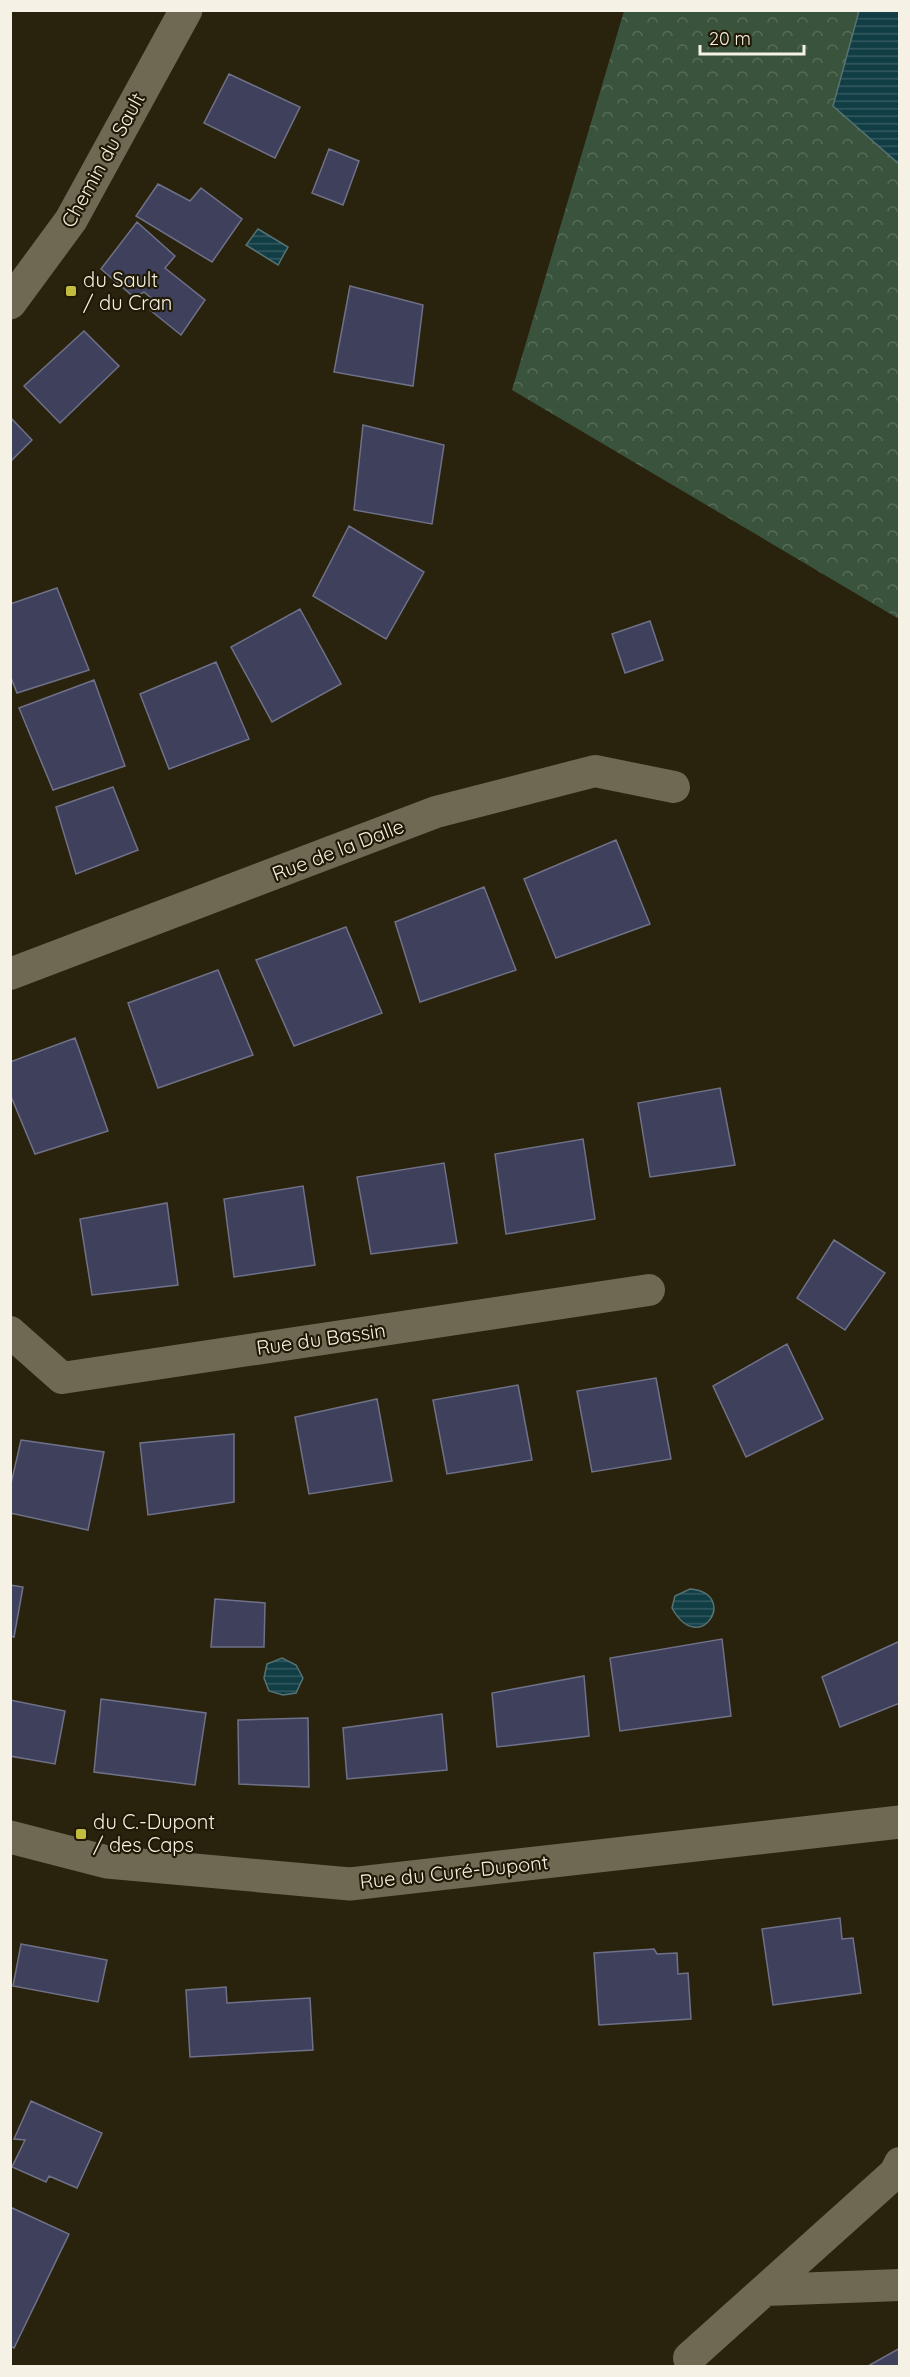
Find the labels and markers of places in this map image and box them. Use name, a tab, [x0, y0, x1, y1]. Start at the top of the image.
place label: du Sault / du Cran	[83, 267, 172, 315]
marker: du Sault / du Cran	[64, 284, 78, 298]
place label: du C.-Dupont / des Caps	[93, 1809, 215, 1857]
marker: du C.-Dupont / des Caps	[74, 1827, 88, 1841]

